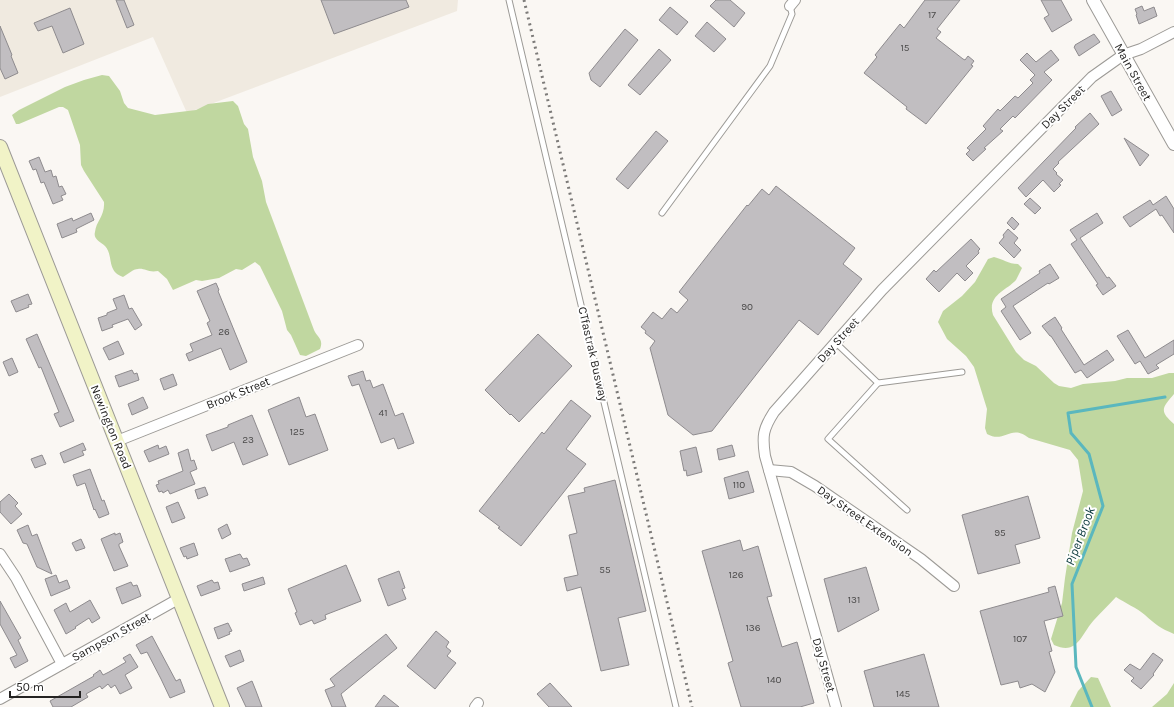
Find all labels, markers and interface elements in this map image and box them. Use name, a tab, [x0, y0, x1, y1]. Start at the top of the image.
house number: 17	[928, 9, 936, 21]
street label: Main Street	[1112, 41, 1155, 104]
house number: 15	[901, 42, 910, 54]
street label: Day Street	[1038, 82, 1088, 132]
house number: 90	[741, 301, 753, 313]
street label: CTfastrak Busway	[575, 305, 611, 403]
street label: Day Street	[814, 314, 862, 365]
house number: 26	[218, 326, 230, 338]
street label: Brook Street	[204, 374, 272, 412]
street label: Newington Road	[88, 383, 134, 471]
house number: 41	[379, 407, 387, 419]
house number: 125	[290, 426, 305, 438]
house number: 23	[242, 434, 254, 446]
house number: 110	[733, 479, 745, 491]
street label: Day Street Extension	[815, 483, 915, 559]
water label: Piper Brook	[1062, 504, 1098, 567]
house number: 95	[994, 527, 1006, 539]
house number: 55	[599, 564, 611, 576]
house number: 126	[729, 569, 744, 581]
house number: 131	[848, 594, 860, 606]
street label: Sampson Street	[69, 609, 153, 664]
house number: 136	[746, 622, 761, 634]
house number: 107	[1013, 633, 1027, 645]
street label: Day Street	[810, 636, 839, 694]
scale bar	[10, 673, 80, 699]
house number: 140	[767, 674, 781, 686]
text: 50 m	[16, 680, 44, 694]
house number: 145	[896, 688, 911, 700]

